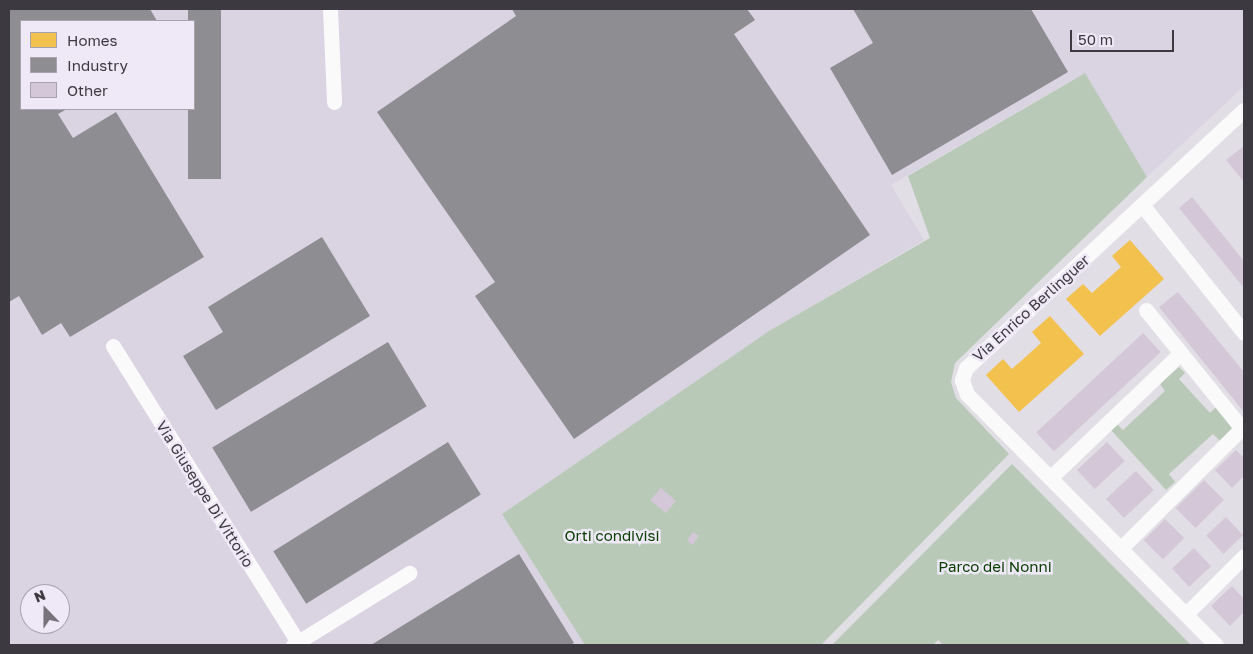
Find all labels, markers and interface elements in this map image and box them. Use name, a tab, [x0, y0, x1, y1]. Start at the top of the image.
legend	[20, 20, 195, 110]
scale bar	[1073, 20, 1177, 52]
text: 50 m	[1078, 30, 1113, 48]
text: Homes	[67, 31, 117, 49]
text: Industry	[67, 56, 128, 74]
text: Other	[67, 81, 108, 99]
street label: Via Enrico Berlinguer	[969, 251, 1093, 365]
street label: Via Giuseppe Di Vittorio	[152, 417, 258, 571]
park label: Orti condivisi	[564, 527, 660, 545]
park label: Parco dei Nonni	[938, 558, 1052, 576]
north arrow	[20, 584, 70, 634]
text: N	[31, 586, 48, 605]

